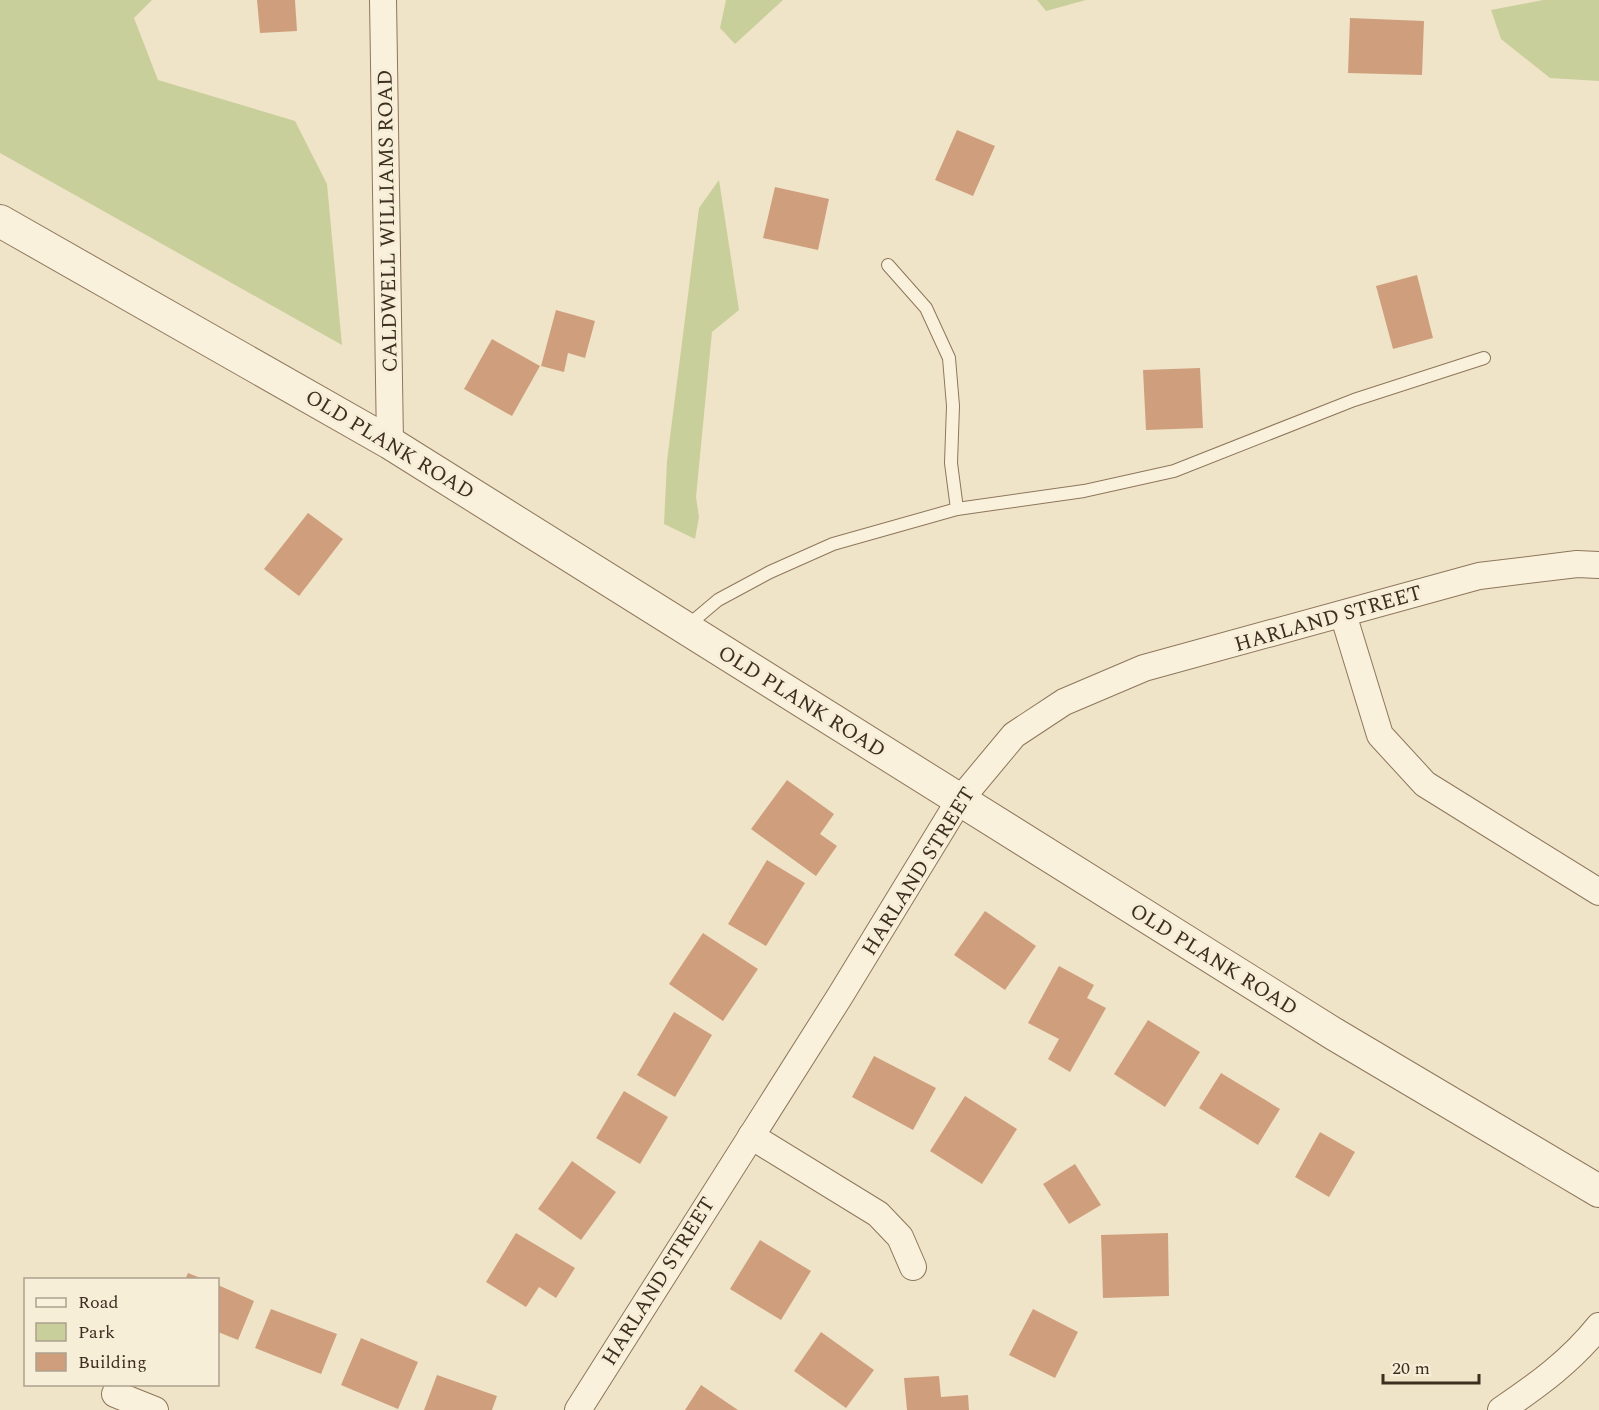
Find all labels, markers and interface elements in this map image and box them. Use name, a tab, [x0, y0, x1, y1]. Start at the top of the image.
street label: CALDWELL WILLIAMS ROAD	[369, 69, 407, 373]
street label: OLD PLANK ROAD	[299, 382, 480, 508]
street label: HARLAND STREET	[1231, 577, 1426, 661]
street label: OLD PLANK ROAD	[711, 637, 892, 766]
street label: HARLAND STREET	[854, 781, 984, 962]
street label: OLD PLANK ROAD	[1123, 895, 1304, 1024]
street label: HARLAND STREET	[594, 1191, 724, 1372]
legend	[24, 1278, 219, 1386]
text: Road	[78, 1289, 119, 1316]
text: Park	[78, 1319, 115, 1346]
scale bar	[1383, 1347, 1479, 1385]
text: Building	[78, 1349, 147, 1376]
text: 20 m	[1392, 1355, 1430, 1382]

